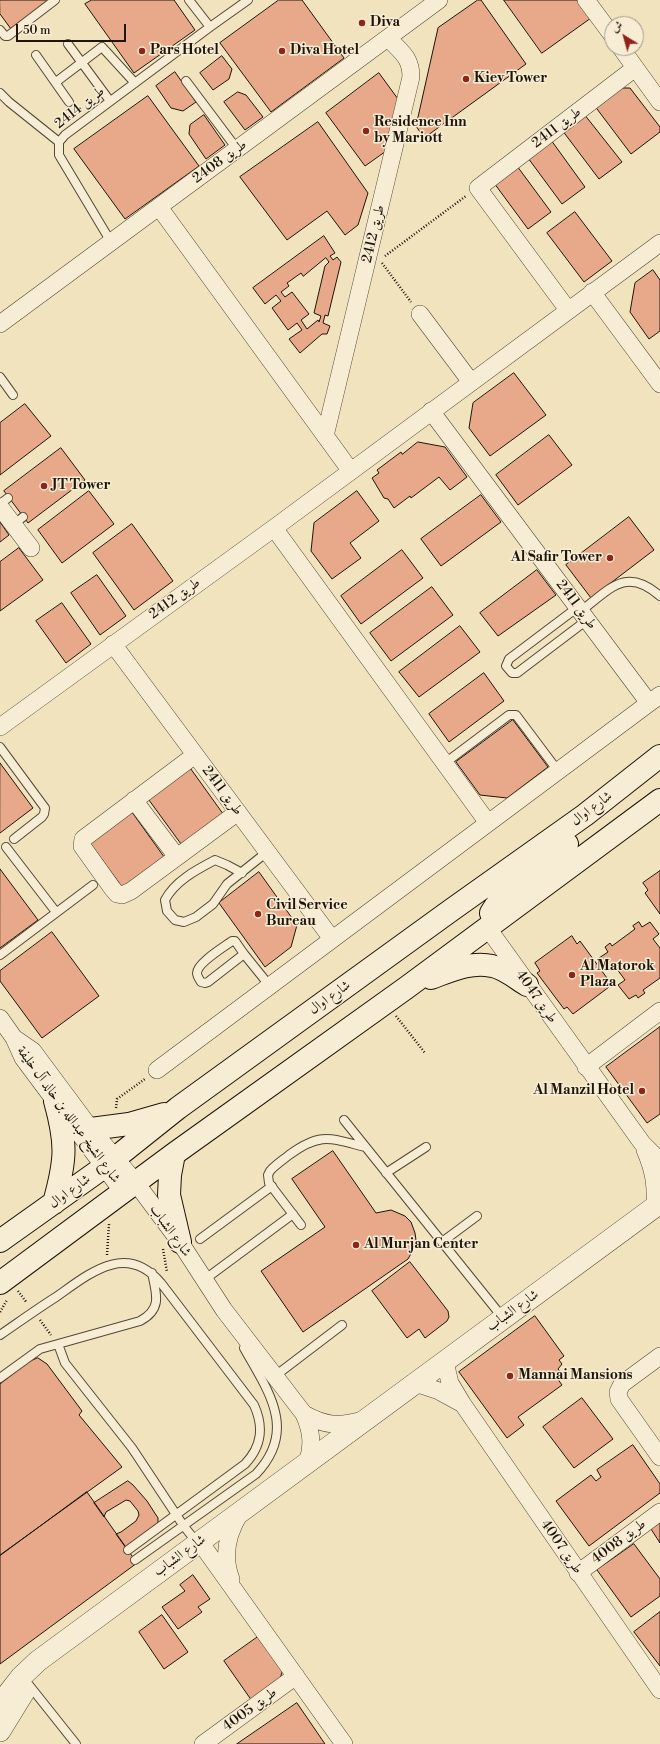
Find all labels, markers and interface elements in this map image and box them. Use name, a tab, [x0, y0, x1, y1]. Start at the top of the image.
place label: Diva	[370, 15, 400, 31]
scale bar	[18, 16, 128, 42]
north arrow	[604, 16, 644, 56]
marker: Diva	[357, 18, 367, 28]
text: ش	[609, 18, 626, 36]
text: 50 m	[23, 23, 51, 38]
place label: Pars Hotel	[150, 43, 219, 59]
place label: Diva Hotel	[290, 43, 359, 59]
marker: Pars Hotel	[137, 46, 147, 56]
marker: Diva Hotel	[277, 46, 287, 56]
place label: Kiev Tower	[474, 71, 547, 87]
marker: Kiev Tower	[461, 74, 471, 84]
street label: طريق 2414	[52, 83, 108, 133]
street label: طريق 2411	[529, 104, 585, 152]
place label: Residence Inn by Mariott	[374, 115, 467, 148]
marker: Residence Inn by Mariott	[361, 126, 371, 136]
street label: طريق 2408	[190, 137, 250, 187]
street label: طريق 2412	[359, 203, 389, 265]
place label: JT Tower	[52, 478, 111, 494]
marker: JT Tower	[39, 481, 49, 491]
place label: Al Safir Tower	[511, 550, 602, 566]
marker: Al Safir Tower	[605, 553, 615, 563]
street label: طريق 2412	[146, 575, 204, 623]
street label: طريق 2411	[552, 577, 600, 633]
street label: طريق 2411	[198, 763, 246, 819]
street label: شارع اوال	[568, 788, 616, 830]
place label: Civil Service Bureau	[266, 898, 348, 930]
marker: Civil Service Bureau	[253, 909, 263, 919]
place label: Al Matorok Plaza	[580, 959, 655, 992]
street label: طريق 4047	[512, 967, 560, 1027]
marker: Al Matorok Plaza	[567, 970, 577, 980]
street label: شارع اوال	[306, 977, 354, 1019]
street label: شارع الشيخ عبدالله بن خالد آل خليفة	[13, 1043, 123, 1187]
place label: Al Manzil Hotel	[533, 1083, 634, 1099]
marker: Al Manzil Hotel	[637, 1086, 647, 1096]
street label: شارع اوال	[46, 1171, 94, 1213]
street label: شارع الشباب	[146, 1202, 194, 1260]
place label: Al Murjan Center	[364, 1237, 478, 1253]
marker: Al Murjan Center	[351, 1240, 361, 1250]
street label: شارع الشباب	[484, 1287, 542, 1335]
place label: Mannai Mansions	[518, 1368, 632, 1384]
marker: Mannai Mansions	[505, 1371, 515, 1381]
street label: طريق 4008	[588, 1516, 650, 1568]
street label: طريق 4007	[536, 1517, 586, 1577]
street label: شارع الشباب	[151, 1532, 209, 1580]
street label: طريق 4005	[220, 1685, 280, 1735]

